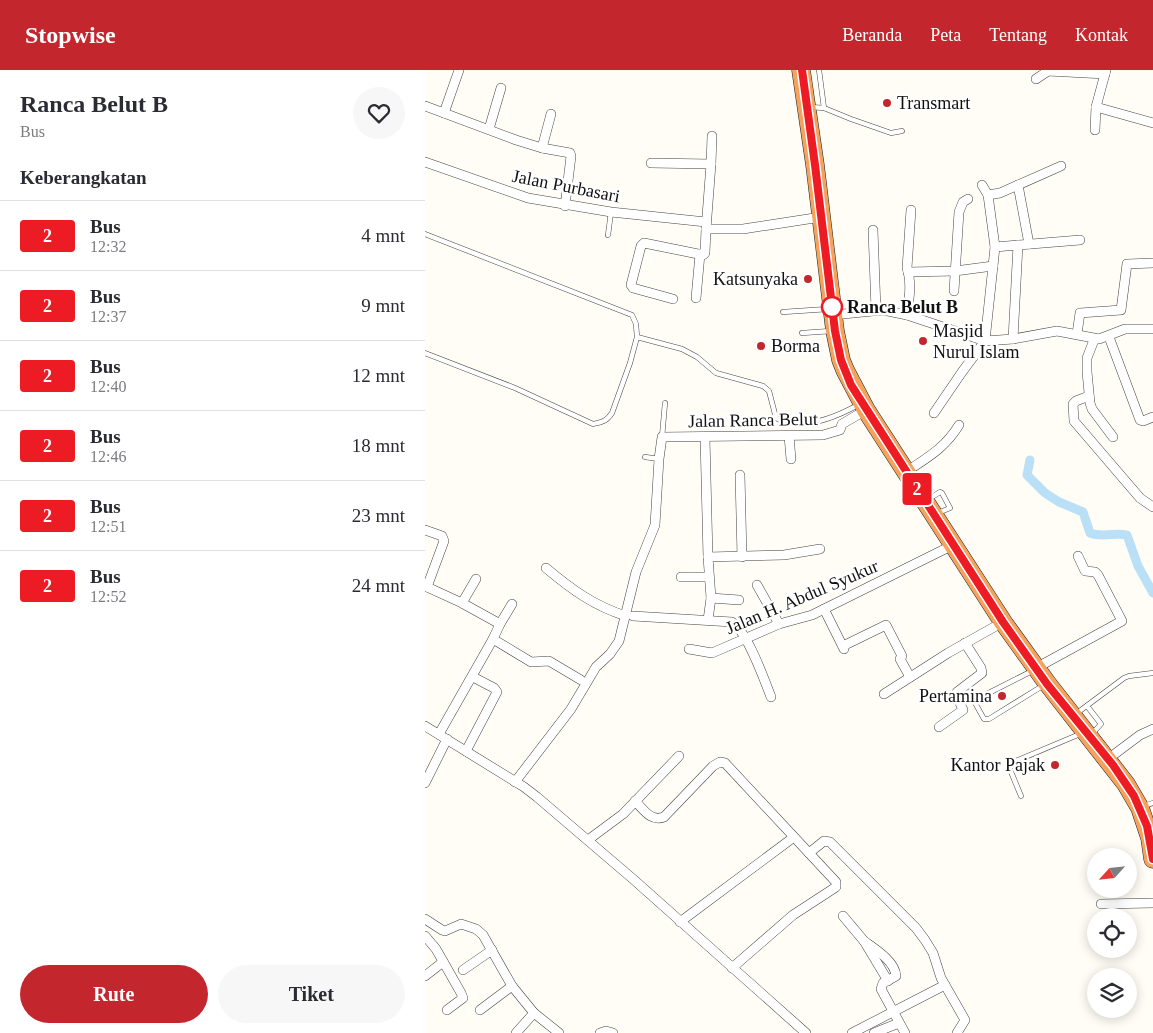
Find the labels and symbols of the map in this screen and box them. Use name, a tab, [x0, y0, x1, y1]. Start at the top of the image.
place label: Transmart	[897, 93, 970, 113]
marker: Transmart	[881, 97, 893, 109]
street label: Jalan Purbasari	[510, 166, 622, 206]
place label: Katsunyaka	[713, 269, 798, 289]
marker: Katsunyaka	[802, 273, 814, 285]
marker: Ranca Belut B	[821, 296, 843, 318]
place label: Ranca Belut B	[847, 297, 958, 317]
place label: Masjid Nurul Islam	[933, 321, 1019, 362]
marker: Masjid Nurul Islam	[917, 335, 929, 347]
place label: Borma	[771, 336, 820, 356]
marker: Borma	[755, 340, 767, 352]
street label: Jalan Ranca Belut	[688, 409, 818, 431]
line badge: 2	[901, 473, 933, 505]
street label: Jalan H. Abdul Syukur	[723, 556, 881, 638]
place label: Pertamina	[919, 686, 992, 706]
marker: Pertamina	[996, 690, 1008, 702]
place label: Kantor Pajak	[951, 755, 1045, 775]
marker: Kantor Pajak	[1049, 759, 1061, 771]
north arrow	[1087, 848, 1137, 898]

